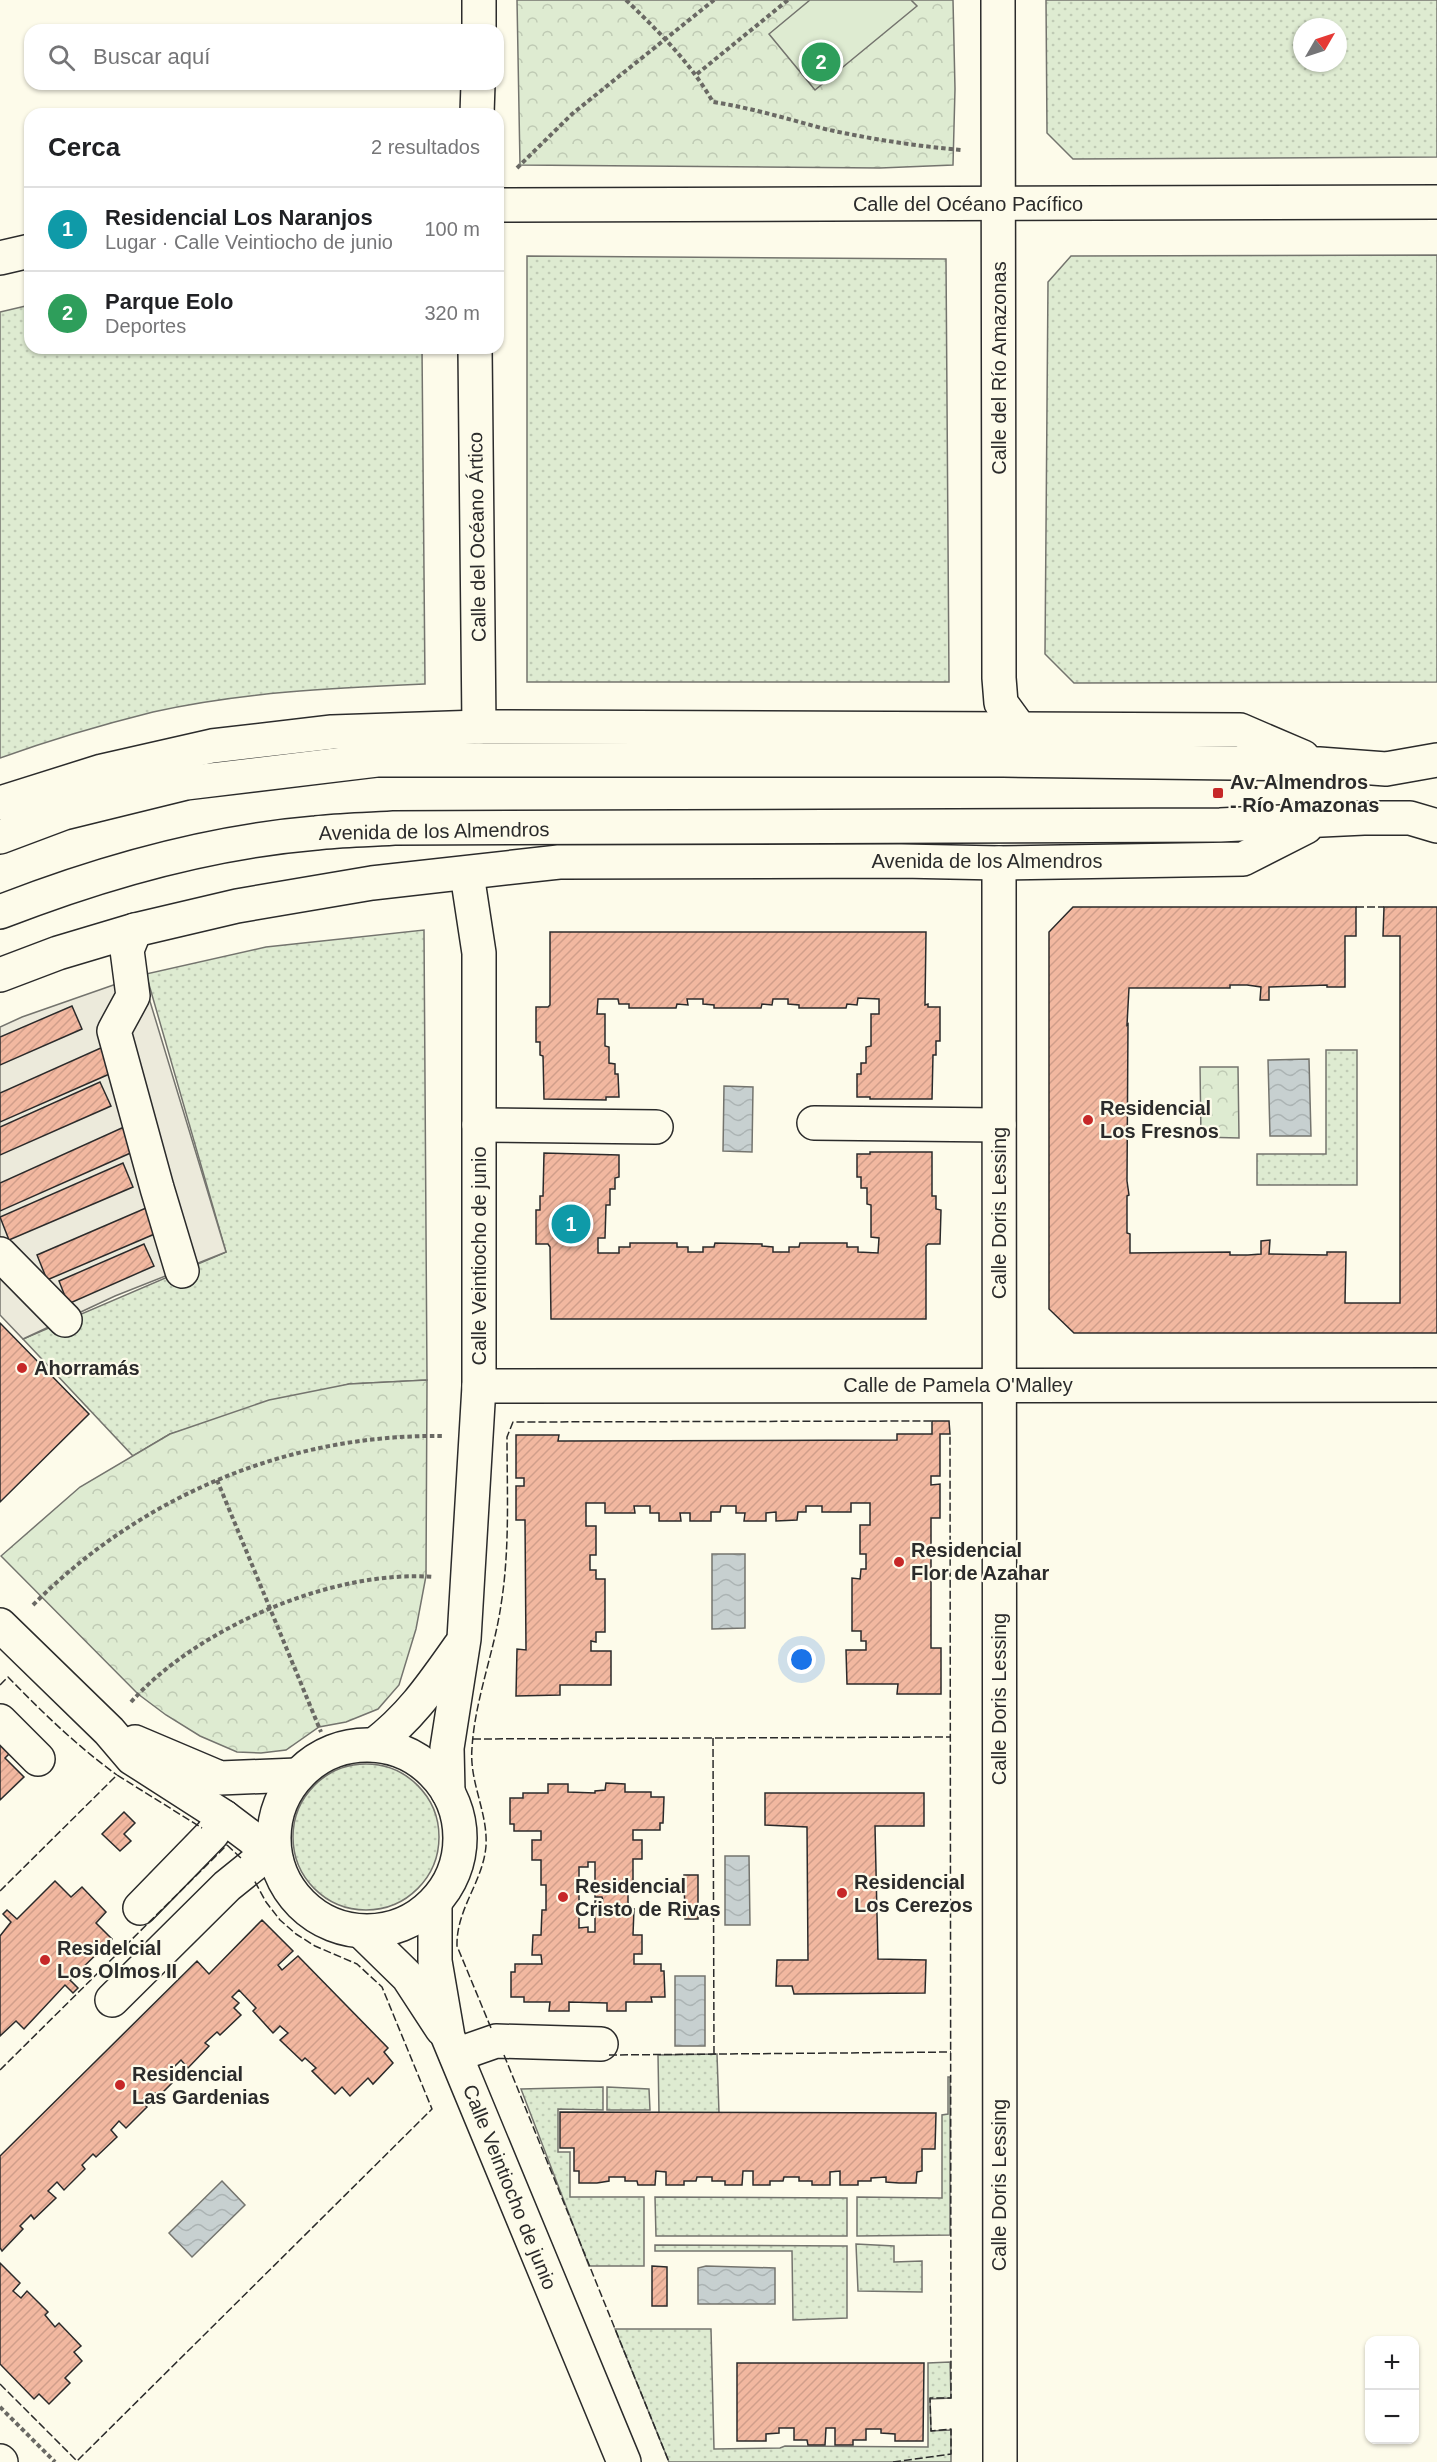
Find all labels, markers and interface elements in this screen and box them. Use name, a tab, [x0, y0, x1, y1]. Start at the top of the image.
north arrow	[1293, 18, 1347, 72]
search box	[24, 24, 504, 90]
pin: 2	[802, 40, 840, 84]
icon: search	[45, 41, 78, 74]
text: Buscar aquí	[93, 44, 210, 69]
text: Cerca	[48, 132, 120, 162]
text: 2 resultados	[371, 136, 480, 158]
street label: Calle del Océano Pacífico	[853, 193, 1083, 215]
text: Residencial Los Naranjos	[105, 205, 373, 230]
text: 1	[62, 218, 73, 240]
text: 100 m	[424, 218, 480, 240]
text: Lugar · Calle Veintiocho de junio	[105, 231, 393, 253]
street label: Calle del Río Amazonas	[988, 261, 1010, 475]
text: Parque Eolo	[105, 289, 233, 314]
text: 2	[62, 302, 73, 324]
text: 320 m	[424, 302, 480, 324]
text: Deportes	[105, 315, 186, 337]
street label: Calle del Océano Ártico	[464, 432, 490, 642]
place label: Av. Almendros - Río Amazonas	[1230, 771, 1379, 816]
marker: Av. Almendros - Río Amazonas	[1211, 786, 1225, 800]
street label: Avenida de los Almendros	[318, 818, 550, 844]
street label: Avenida de los Almendros	[872, 850, 1102, 872]
place label: Residencial Los Fresnos	[1100, 1097, 1219, 1142]
marker: Residencial Los Fresnos	[1081, 1113, 1095, 1127]
street label: Calle Doris Lessing	[988, 1127, 1010, 1299]
street label: Calle Veintiocho de junio	[468, 1146, 490, 1366]
pin: 1	[552, 1202, 590, 1246]
place label: Ahorramás	[34, 1357, 140, 1379]
marker: Ahorramás	[15, 1361, 29, 1375]
street label: Calle de Pamela O'Malley	[843, 1374, 1073, 1396]
place label: Residencial Flor de Azahar	[911, 1539, 1049, 1584]
marker: Residencial Flor de Azahar	[892, 1555, 906, 1569]
street label: Calle Doris Lessing	[988, 1613, 1010, 1785]
your location	[787, 1645, 816, 1674]
place label: Residencial Los Cerezos	[854, 1871, 973, 1916]
place label: Residencial Cristo de Rivas	[575, 1875, 721, 1920]
marker: Residencial Los Cerezos	[835, 1886, 849, 1900]
marker: Residencial Cristo de Rivas	[556, 1890, 570, 1904]
place label: Residelcial Los Olmos II	[57, 1937, 177, 1982]
marker: Residelcial Los Olmos II	[38, 1953, 52, 1967]
place label: Residencial Las Gardenias	[132, 2063, 270, 2108]
marker: Residencial Las Gardenias	[113, 2078, 127, 2092]
street label: Calle Veintiocho de junio	[459, 2081, 561, 2293]
street label: Calle Doris Lessing	[988, 2099, 1010, 2271]
map controls	[1365, 2336, 1419, 2444]
button: +	[1365, 2336, 1419, 2390]
button: −	[1365, 2390, 1419, 2444]

